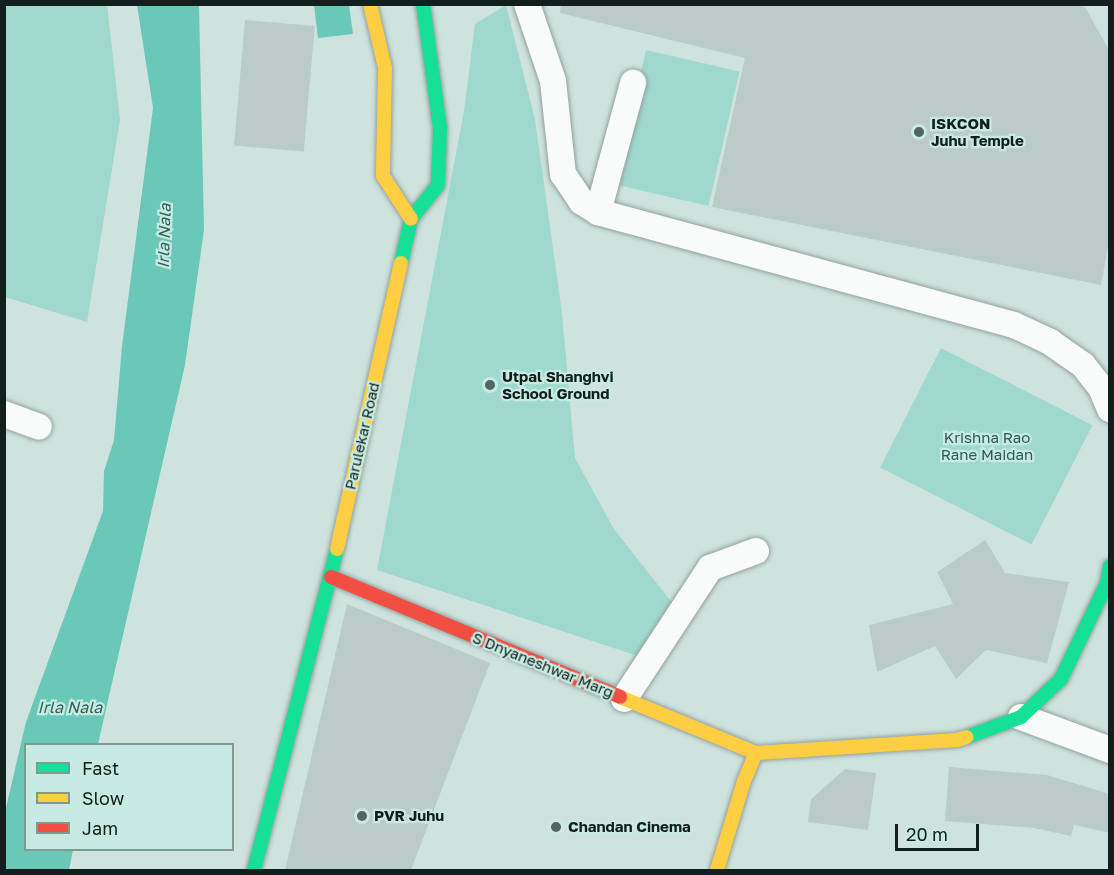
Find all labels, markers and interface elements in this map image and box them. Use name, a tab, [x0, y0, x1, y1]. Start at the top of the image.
place label: ISKCON Juhu Temple	[931, 114, 1024, 149]
marker: ISKCON Juhu Temple	[912, 125, 926, 139]
water label: Irla Nala	[153, 203, 175, 269]
place label: Utpal Shanghvi School Ground	[502, 367, 614, 402]
marker: Utpal Shanghvi School Ground	[483, 378, 497, 392]
street label: Parulekar Road	[341, 381, 383, 491]
park label: Krishna Rao Rane Maidan	[941, 428, 1033, 463]
street label: S Dnyaneshwar Marg	[470, 628, 616, 702]
water label: Irla Nala	[38, 697, 102, 717]
legend	[24, 743, 234, 851]
text: Fast	[82, 757, 119, 779]
text: Slow	[82, 787, 124, 809]
place label: PVR Juhu	[374, 807, 444, 825]
marker: PVR Juhu	[355, 809, 369, 823]
scale bar	[898, 812, 982, 850]
text: Jam	[82, 817, 118, 839]
place label: Chandan Cinema	[568, 818, 691, 836]
marker: Chandan Cinema	[549, 820, 563, 834]
text: 20 m	[906, 823, 948, 845]

